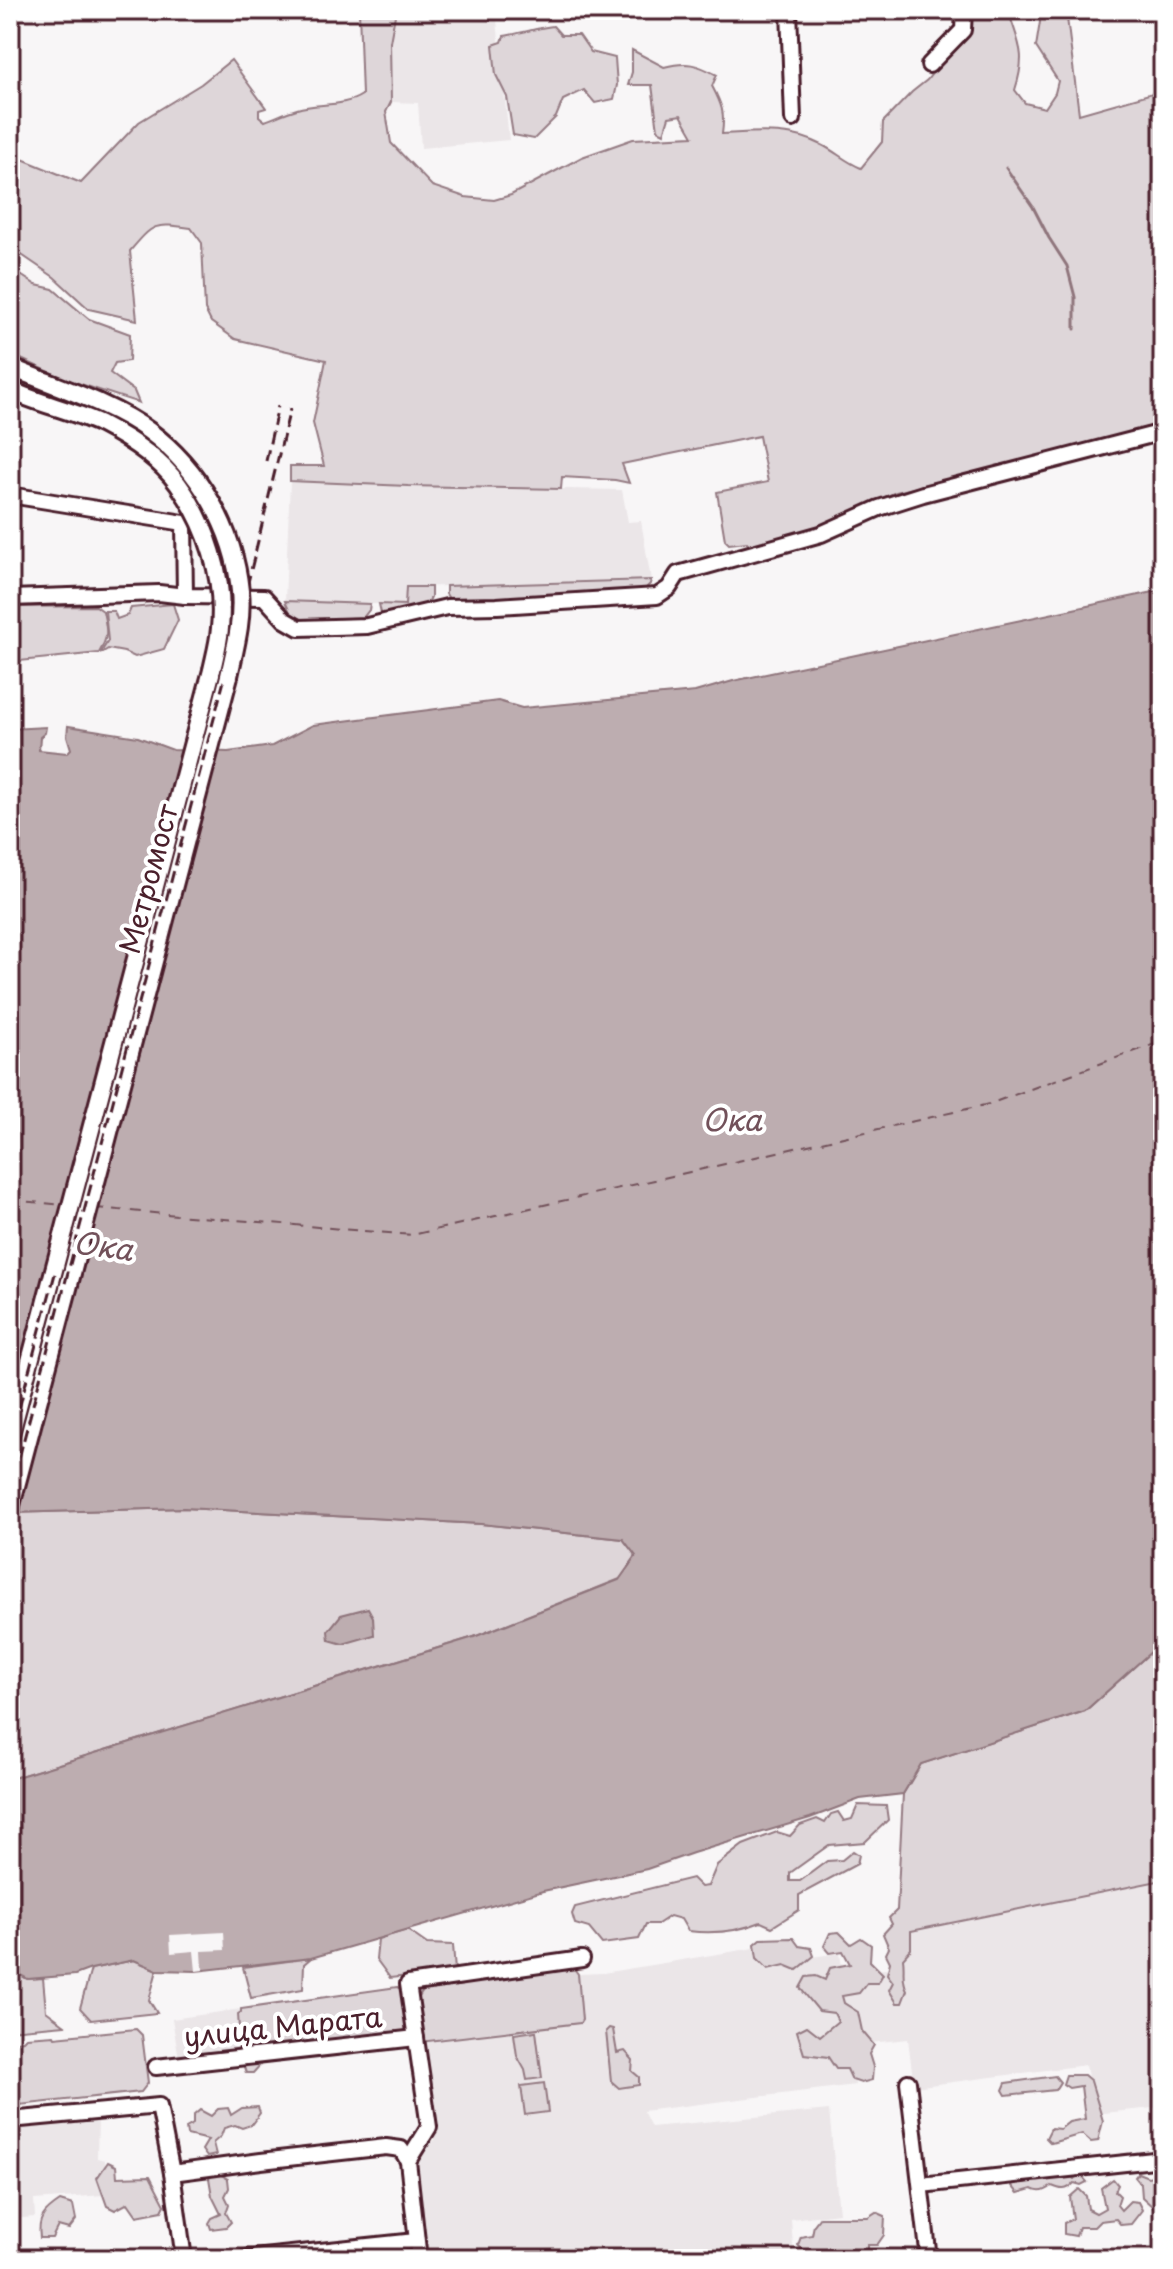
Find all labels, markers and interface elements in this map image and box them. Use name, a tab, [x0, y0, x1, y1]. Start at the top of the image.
street label: Метромост	[107, 799, 188, 958]
water label: Ока	[702, 1096, 763, 1141]
water label: Ока	[71, 1218, 137, 1271]
street label: улица Марата	[182, 1994, 384, 2057]

